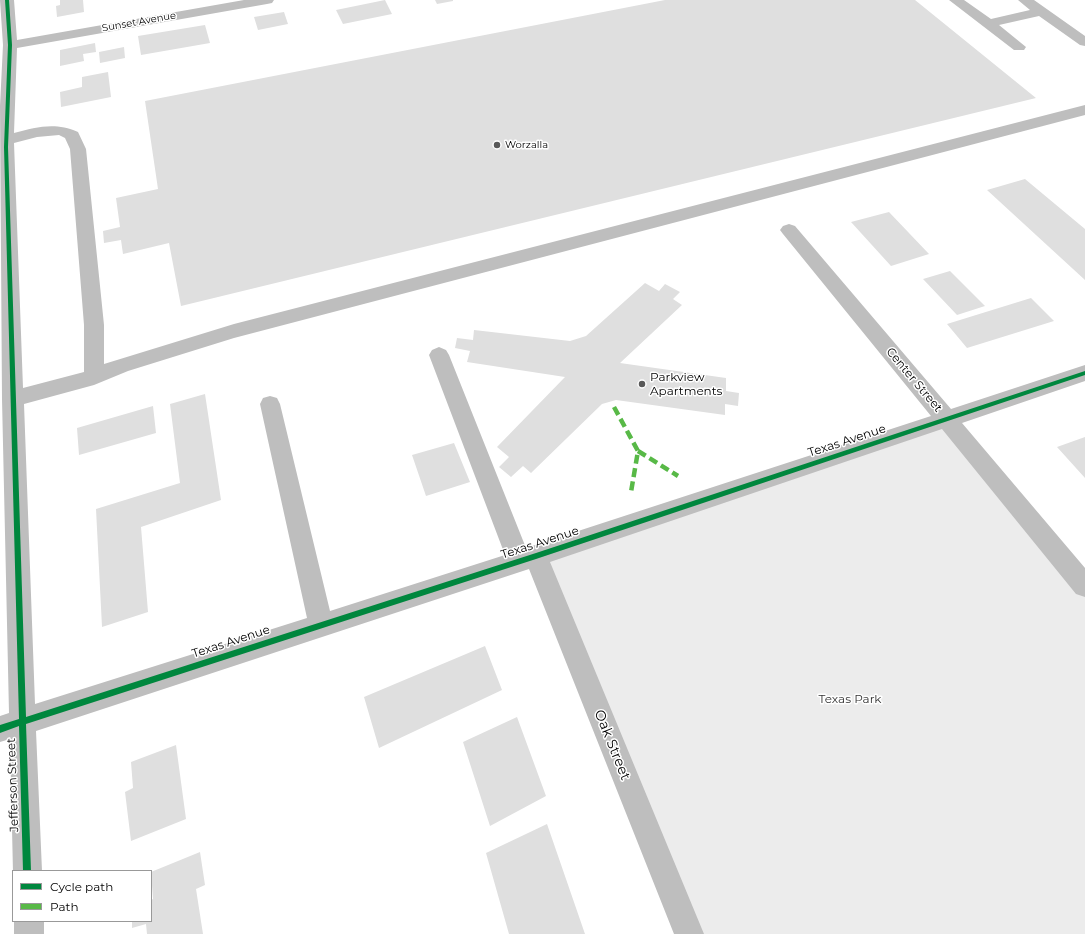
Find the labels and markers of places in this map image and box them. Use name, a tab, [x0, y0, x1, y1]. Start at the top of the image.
place label: Worzalla	[505, 139, 548, 151]
marker: Worzalla	[492, 140, 502, 150]
place label: Parkview Apartments	[650, 370, 722, 398]
marker: Parkview Apartments	[637, 379, 647, 389]

